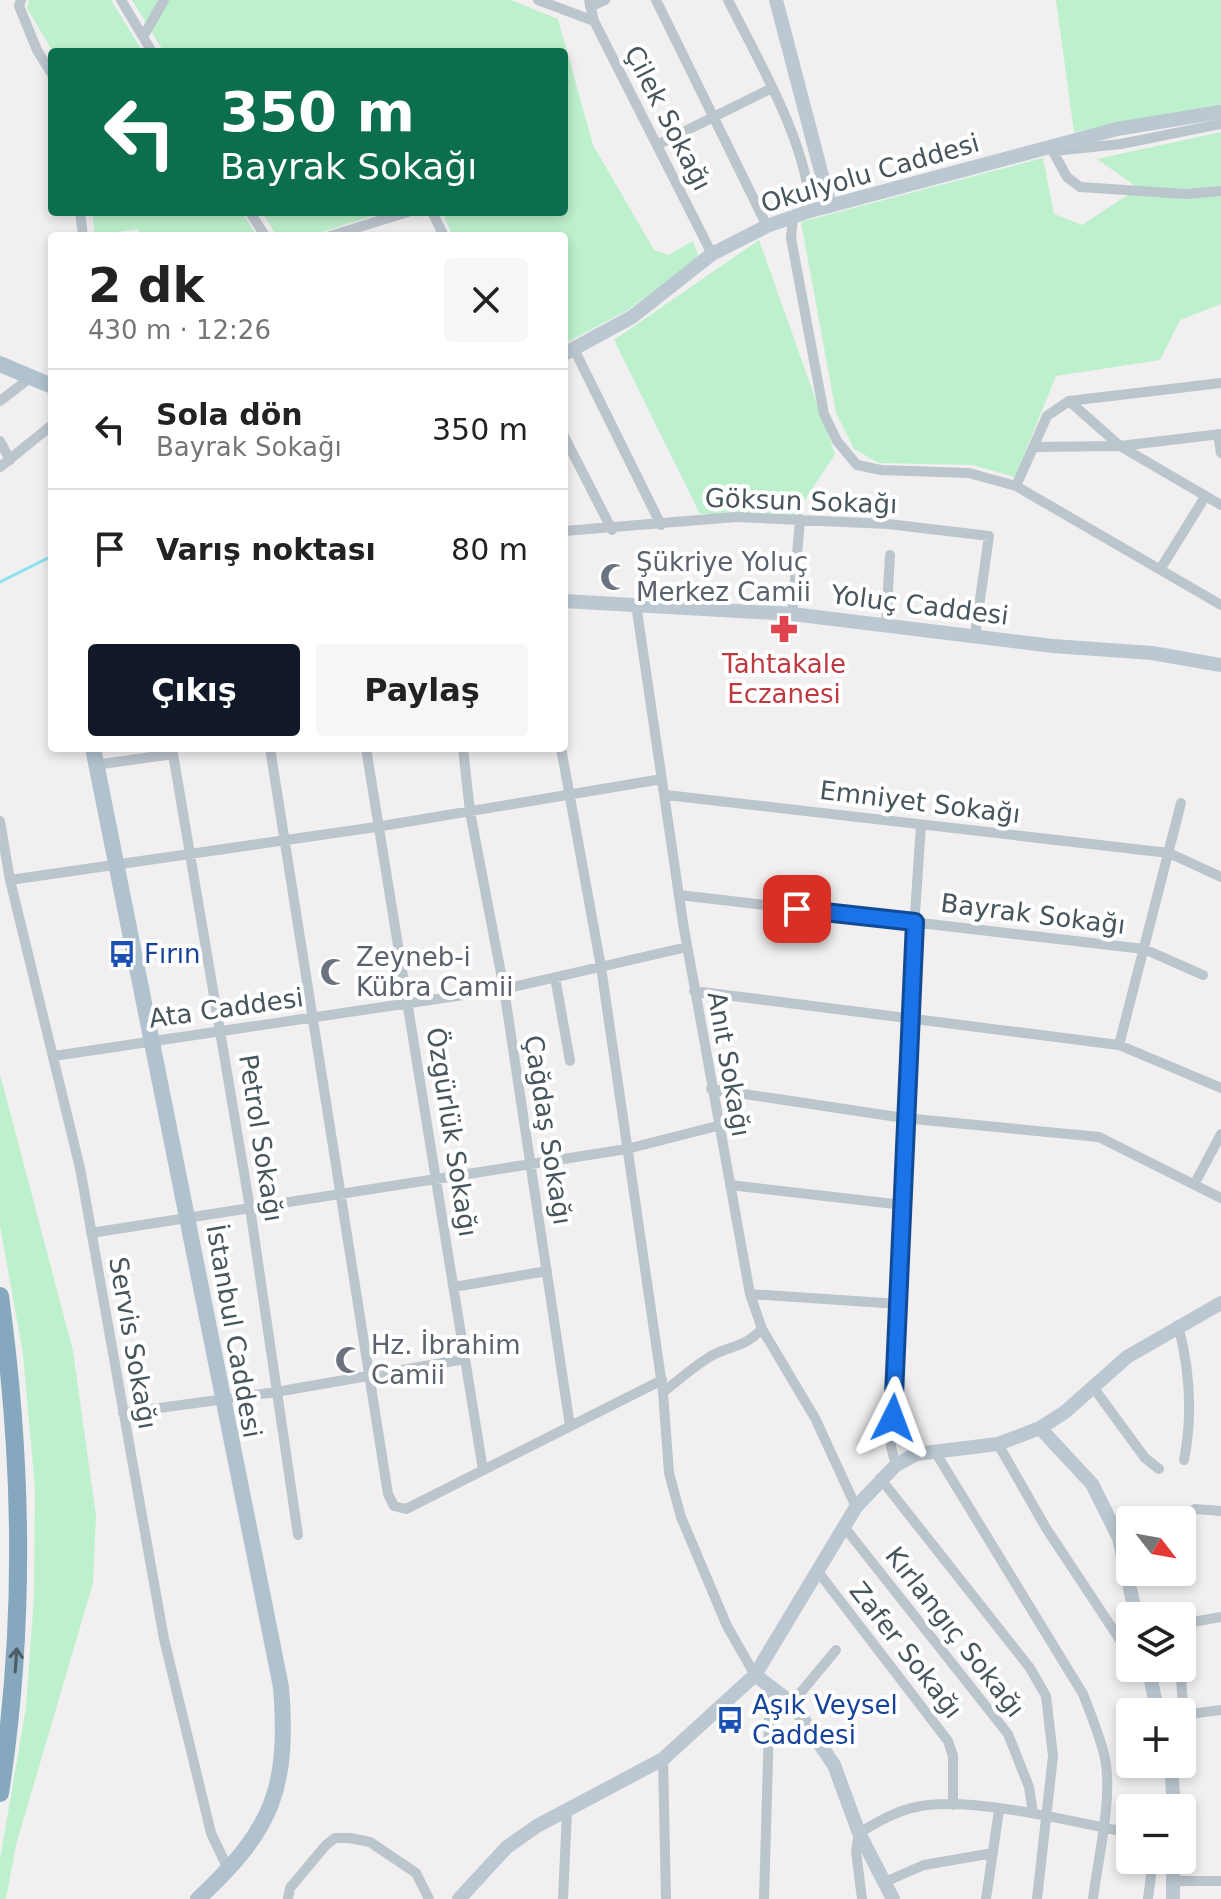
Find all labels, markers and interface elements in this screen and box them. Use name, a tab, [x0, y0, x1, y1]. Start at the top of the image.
street label: Çilek Sokağı	[619, 41, 717, 195]
text: 350 m	[220, 79, 415, 144]
icon: left	[88, 80, 192, 184]
street label: Okulyolu Caddesi	[757, 127, 983, 219]
text: Bayrak Sokağı	[220, 146, 477, 187]
text: 2 dk	[88, 257, 204, 313]
button: close	[444, 258, 528, 342]
text: 430 m · 12:26	[88, 315, 271, 345]
text: Sola dön	[156, 397, 303, 432]
icon: left	[88, 407, 132, 451]
text: 350 m	[432, 412, 528, 447]
text: Bayrak Sokağı	[156, 432, 342, 462]
street label: Göksun Sokağı	[704, 483, 898, 519]
icon: arrive	[88, 527, 132, 571]
text: Varış noktası	[156, 532, 376, 567]
text: 80 m	[451, 532, 528, 567]
place label: Şükriye Yoluç Merkez Camii	[636, 547, 811, 607]
mosque icon: Şükriye Yoluç Merkez Camii	[599, 562, 629, 592]
street label: Yoluç Caddesi	[829, 579, 1010, 631]
pharmacy icon: Tahtakale Eczanesi	[769, 614, 799, 644]
button: Çıkış	[88, 644, 300, 736]
button: Paylaş	[316, 644, 528, 736]
place label: Tahtakale Eczanesi	[721, 649, 846, 709]
street label: Emniyet Sokağı	[818, 775, 1022, 829]
pin	[763, 875, 831, 943]
icon: arrive	[775, 887, 819, 931]
street label: Bayrak Sokağı	[939, 888, 1127, 940]
bus stop icon: Fırın	[107, 939, 137, 969]
place label: Fırın	[144, 939, 201, 969]
place label: Zeyneb-i Kübra Camii	[356, 942, 514, 1002]
mosque icon: Zeyneb-i Kübra Camii	[319, 957, 349, 987]
street label: Ata Caddesi	[147, 982, 305, 1034]
street label: Anıt Sokağı	[701, 989, 757, 1139]
street label: Özgürlük Sokağı	[421, 1025, 484, 1239]
street label: Çağdaş Sokağı	[518, 1033, 578, 1227]
street label: Petrol Sokağı	[233, 1052, 289, 1224]
street label: İstanbul Caddesi	[200, 1222, 269, 1440]
street label: Servis Sokağı	[103, 1255, 163, 1431]
place label: Hz. İbrahim Camii	[371, 1329, 521, 1390]
mosque icon: Hz. İbrahim Camii	[334, 1345, 364, 1375]
position arrow	[851, 1376, 935, 1460]
north arrow	[1116, 1506, 1196, 1586]
map controls	[1116, 1506, 1196, 1874]
street label: Kırlangıç Sokağı	[879, 1541, 1031, 1723]
street label: Zafer Sokağı	[844, 1576, 968, 1724]
button: layers	[1116, 1602, 1196, 1682]
one-way arrow	[9, 1647, 24, 1674]
place label: Aşık Veysel Caddesi	[752, 1690, 898, 1750]
button: +	[1116, 1698, 1196, 1778]
bus stop icon: Aşık Veysel Caddesi	[715, 1705, 745, 1735]
button: −	[1116, 1794, 1196, 1874]

